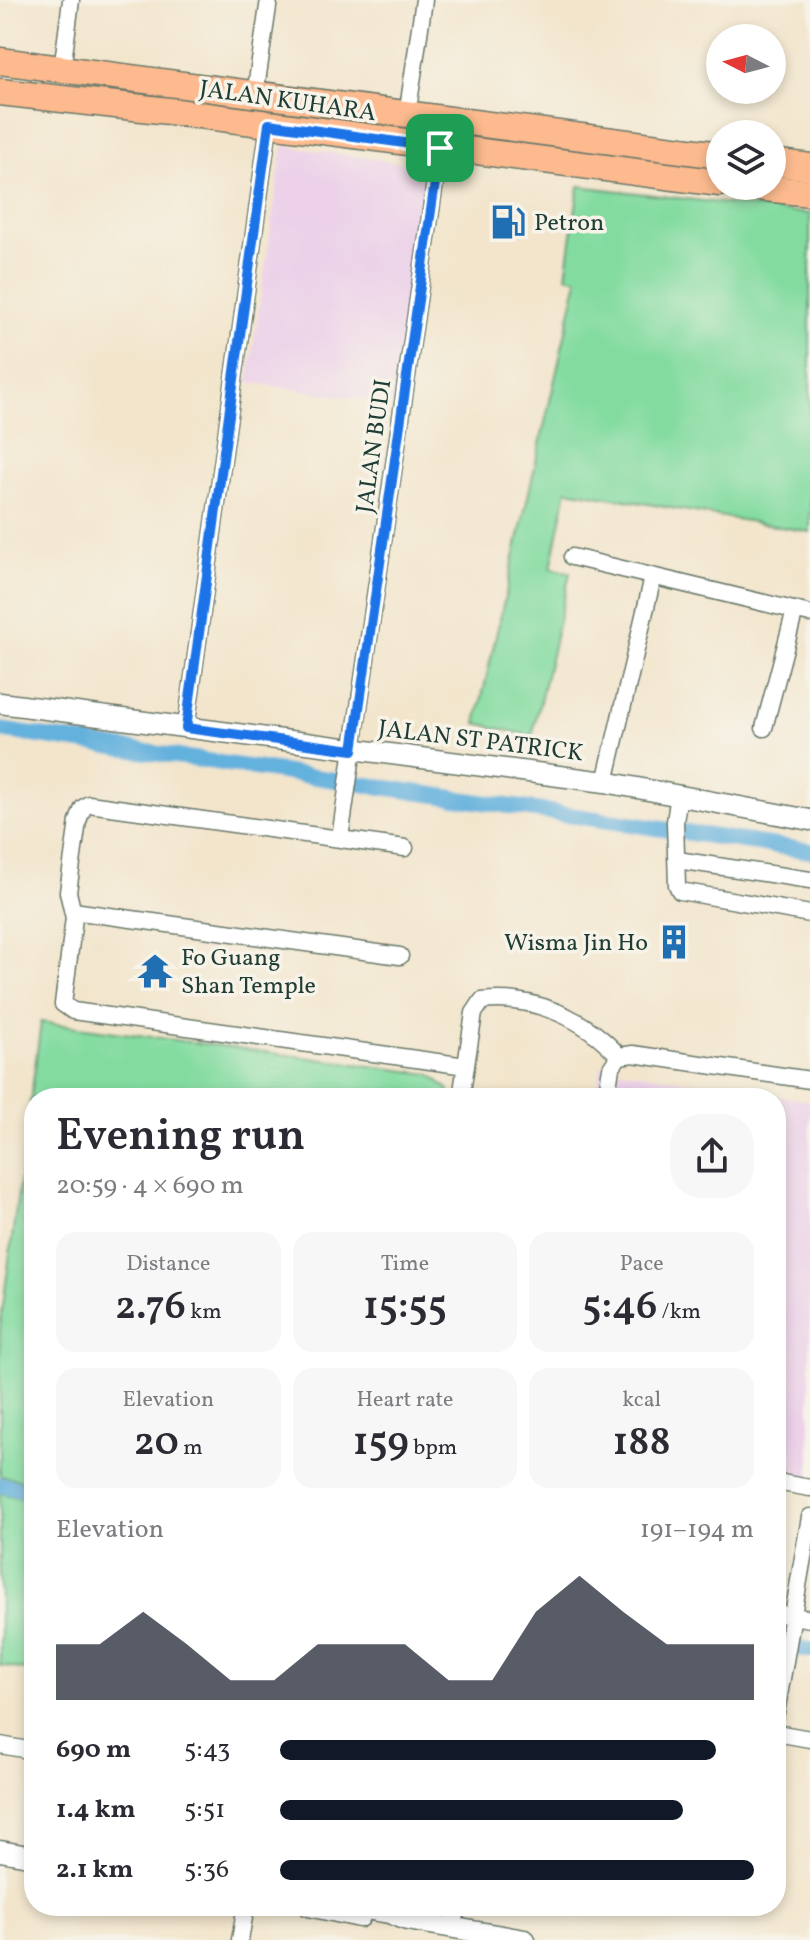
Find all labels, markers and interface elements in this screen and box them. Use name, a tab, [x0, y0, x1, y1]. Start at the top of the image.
north arrow	[706, 24, 786, 104]
map controls	[706, 24, 786, 200]
street label: JALAN KUHARA	[197, 73, 378, 131]
pin	[406, 114, 474, 182]
button: layers	[706, 120, 786, 200]
icon: arrive	[418, 126, 462, 170]
fuel station icon: Petron	[489, 203, 527, 241]
place label: Petron	[534, 207, 604, 241]
street label: JALAN BUDI	[349, 377, 401, 515]
street label: JALAN ST PATRICK	[376, 713, 585, 771]
building icon: Wisma Jin Ho	[655, 923, 693, 961]
place label: Wisma Jin Ho	[504, 927, 648, 961]
place label: Fo Guang Shan Temple	[181, 942, 316, 1004]
temple icon: Fo Guang Shan Temple	[136, 952, 174, 990]
text: Evening run	[56, 1107, 305, 1168]
button: share	[670, 1114, 754, 1198]
text: 20:59 · 4 × 690 m	[56, 1168, 244, 1204]
text: Distance	[126, 1249, 210, 1280]
text: Time	[381, 1249, 429, 1280]
text: Pace	[620, 1249, 664, 1280]
text: 2.76	[115, 1280, 186, 1336]
text: 15:55	[363, 1280, 447, 1336]
text: 5:46	[582, 1280, 657, 1336]
text: km	[186, 1297, 222, 1328]
text: /km	[657, 1297, 701, 1328]
text: Elevation	[123, 1385, 214, 1416]
text: Heart rate	[356, 1385, 454, 1416]
text: kcal	[622, 1385, 661, 1416]
text: 20	[134, 1416, 179, 1472]
text: 159	[353, 1416, 409, 1472]
text: 188	[613, 1416, 671, 1472]
text: m	[179, 1433, 203, 1464]
text: bpm	[409, 1433, 457, 1464]
text: Elevation	[56, 1512, 164, 1548]
text: 191–194 m	[640, 1512, 754, 1548]
text: 690 m	[56, 1732, 131, 1768]
text: 5:43	[184, 1732, 230, 1768]
text: 1.4 km	[56, 1792, 136, 1828]
text: 5:51	[184, 1792, 225, 1828]
text: 2.1 km	[56, 1852, 133, 1888]
text: 5:36	[184, 1852, 229, 1888]

